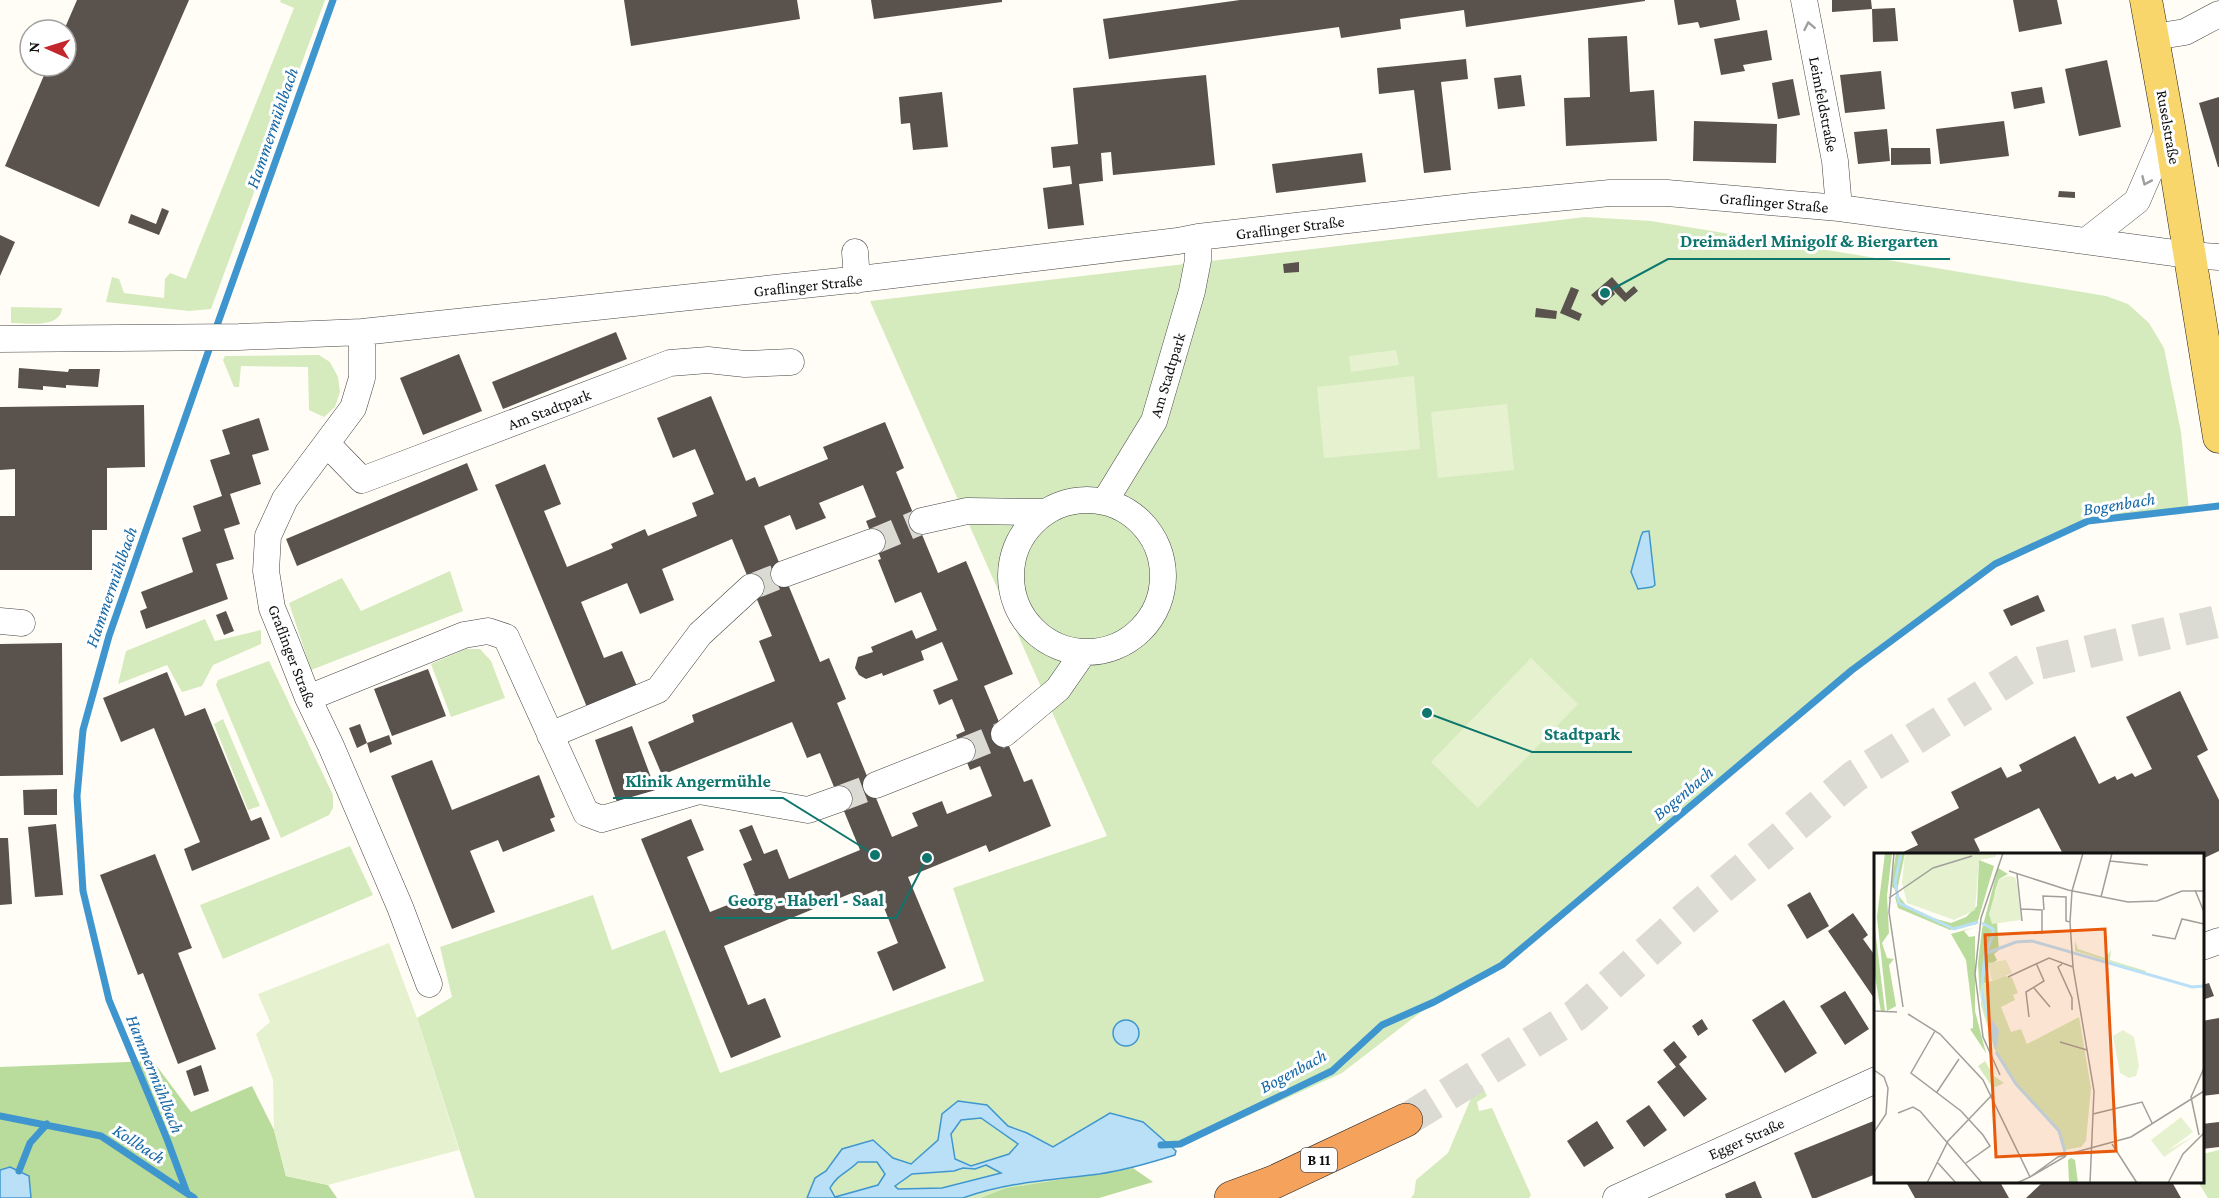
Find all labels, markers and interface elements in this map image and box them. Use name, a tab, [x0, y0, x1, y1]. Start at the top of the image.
north arrow	[18, 18, 78, 78]
one-way arrow	[1803, 21, 1816, 31]
text: N	[25, 41, 42, 53]
street label: Leimfeldstraße	[1806, 55, 1841, 153]
water label: Hammermühlbach	[242, 65, 302, 191]
street label: Ruselstraße	[2154, 89, 2183, 165]
one-way arrow	[2141, 174, 2153, 185]
street label: Graflinger Straße	[1719, 189, 1829, 217]
street label: Graflinger Straße	[1235, 212, 1345, 244]
callout: Dreimäderl Minigolf & Biergarten	[1668, 223, 1950, 259]
text: Dreimäderl Minigolf & Biergarten	[1680, 231, 1939, 251]
street label: Graflinger Straße	[753, 271, 863, 301]
street label: Am Stadtpark	[1147, 330, 1190, 420]
street label: Am Stadtpark	[505, 386, 594, 434]
water label: Bogenbach	[2081, 488, 2157, 520]
water label: Hammermühlbach	[81, 524, 141, 650]
street label: Graflinger Straße	[264, 602, 320, 711]
callout: Stadtpark	[1532, 716, 1632, 752]
text: Stadtpark	[1544, 724, 1620, 744]
callout: Klinik Angermühle	[613, 762, 783, 798]
water label: Bogenbach	[1649, 762, 1718, 824]
text: Klinik Angermühle	[625, 771, 771, 791]
inset map	[1874, 853, 2204, 1183]
callout: Georg - Haberl - Saal	[715, 882, 896, 918]
text: Georg - Haberl - Saal	[728, 890, 884, 910]
water label: Hammermühlbach	[122, 1012, 188, 1137]
water label: Bogenbach	[1256, 1045, 1330, 1097]
street label: Egger Straße	[1706, 1114, 1787, 1164]
water label: Kollbach	[109, 1120, 169, 1168]
road number: B 11	[1301, 1148, 1337, 1172]

